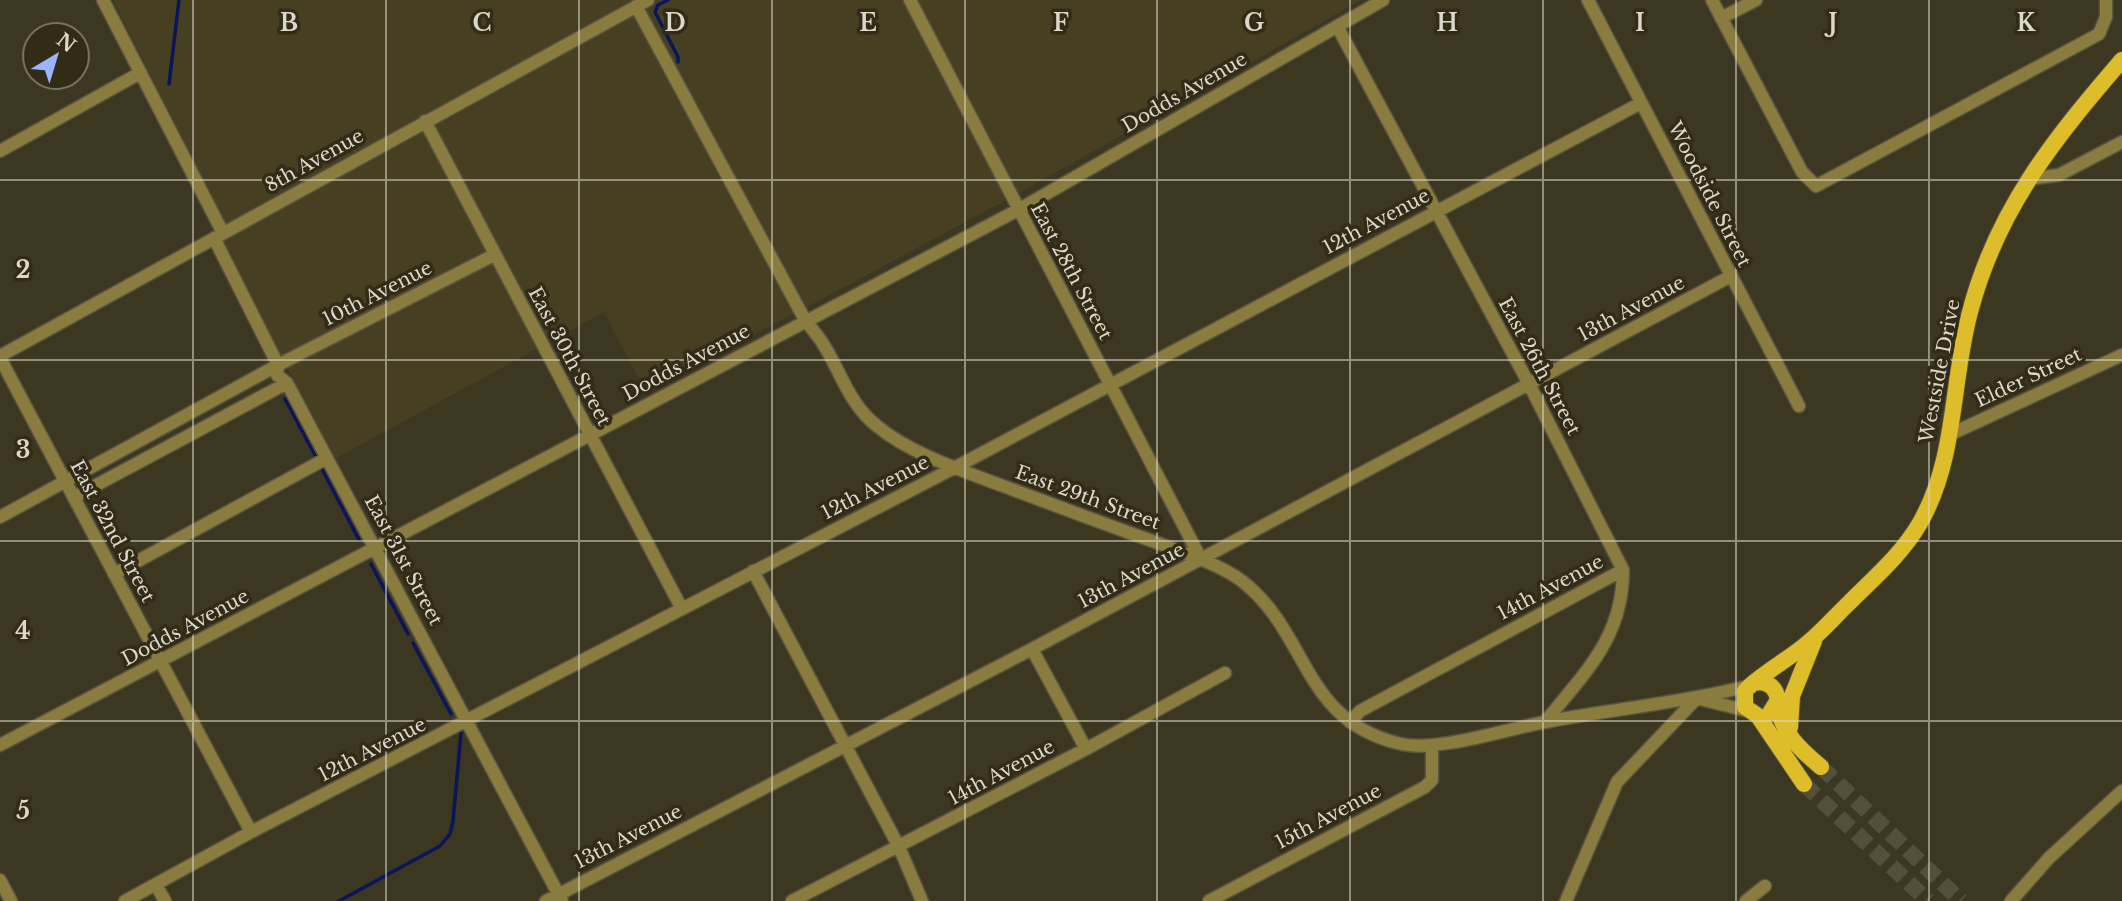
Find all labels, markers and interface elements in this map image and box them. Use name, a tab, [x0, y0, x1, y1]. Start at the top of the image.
text: B	[280, 9, 298, 37]
text: C	[473, 9, 491, 37]
text: D	[664, 9, 686, 37]
text: E	[859, 9, 877, 37]
text: F	[1053, 9, 1069, 37]
text: G	[1244, 9, 1264, 37]
text: H	[1436, 9, 1458, 37]
text: I	[1635, 9, 1645, 37]
text: J	[1824, 9, 1838, 37]
text: K	[2017, 9, 2037, 37]
north arrow	[21, 21, 91, 91]
text: N	[52, 28, 80, 58]
street label: Dodds Avenue	[1118, 47, 1251, 138]
street label: Woodside Street	[1663, 117, 1756, 271]
street label: 8th Avenue	[261, 124, 367, 197]
street label: 12th Avenue	[1319, 184, 1433, 259]
street label: East 28th Street	[1026, 199, 1118, 344]
text: 2	[16, 256, 30, 284]
street label: 10th Avenue	[319, 256, 436, 331]
street label: 13th Avenue	[1574, 271, 1688, 346]
street label: East 30th Street	[523, 283, 616, 430]
street label: East 26th Street	[1494, 294, 1586, 440]
street label: Westside Drive	[1914, 297, 1965, 446]
street label: Dodds Avenue	[619, 319, 754, 406]
street label: Elder Street	[1971, 342, 2086, 412]
text: 3	[16, 436, 30, 464]
street label: 12th Avenue	[818, 451, 933, 524]
street label: East 32nd Street	[65, 456, 160, 607]
street label: East 29th Street	[1012, 461, 1164, 535]
street label: East 31st Street	[360, 491, 448, 630]
street label: 13th Avenue	[1074, 538, 1188, 613]
street label: 14th Avenue	[1493, 550, 1607, 625]
street label: Dodds Avenue	[118, 584, 253, 671]
text: 4	[15, 617, 31, 645]
street label: 12th Avenue	[315, 713, 430, 786]
street label: 14th Avenue	[944, 735, 1058, 810]
street label: 15th Avenue	[1271, 779, 1385, 854]
text: 5	[16, 797, 30, 825]
street label: 13th Avenue	[571, 800, 686, 873]

